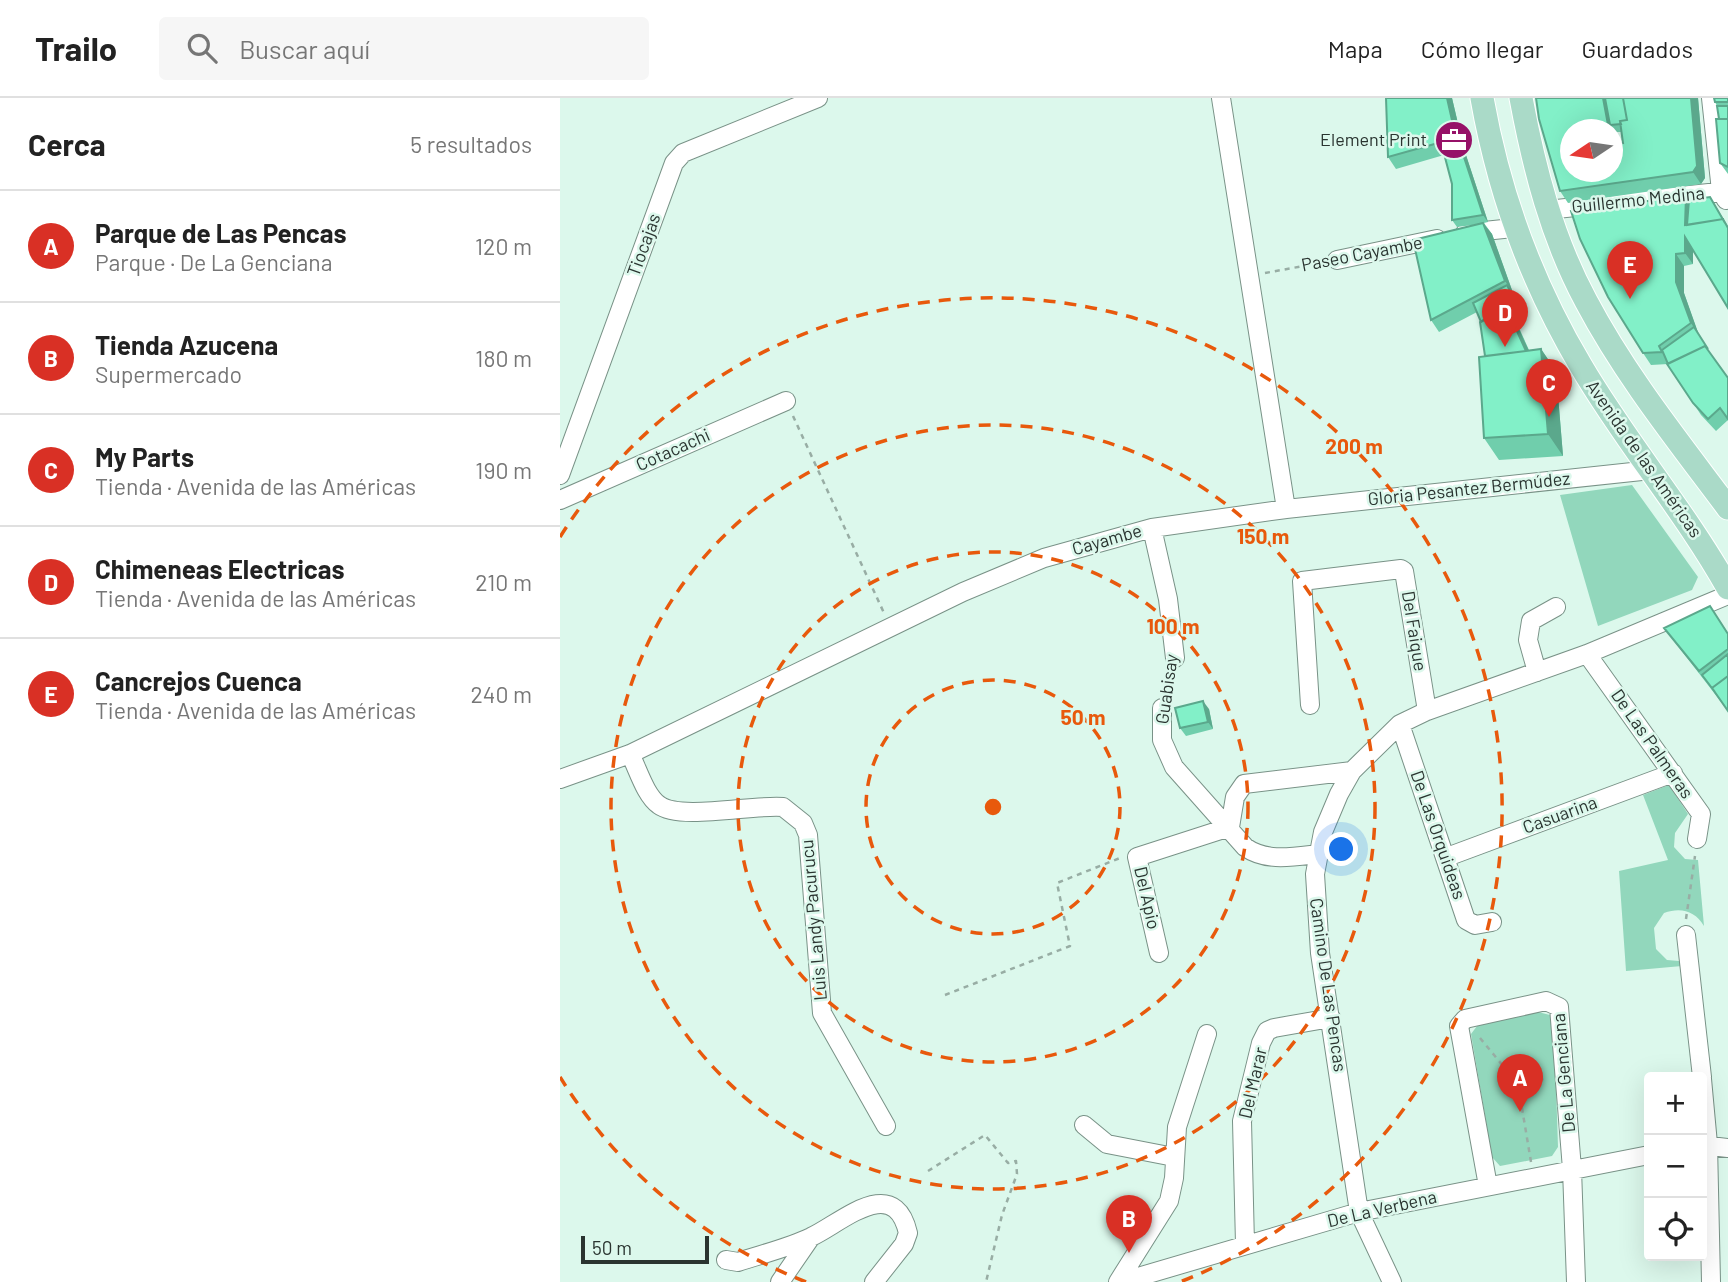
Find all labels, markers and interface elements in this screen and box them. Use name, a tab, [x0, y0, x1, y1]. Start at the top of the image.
search box	[159, 17, 649, 80]
text: Trailo	[35, 28, 117, 68]
icon: search	[183, 29, 221, 67]
text: Buscar aquí	[239, 33, 370, 64]
text: Mapa	[1328, 34, 1383, 63]
text: Cómo llegar	[1421, 34, 1543, 63]
text: Guardados	[1581, 34, 1693, 63]
office icon: Element Print	[1433, 119, 1475, 161]
north arrow	[1560, 119, 1623, 182]
text: Cerca	[28, 126, 106, 162]
place label: Element Print	[1320, 128, 1427, 150]
text: 5 resultados	[410, 130, 532, 158]
street label: Guillermo Medina	[1570, 181, 1706, 217]
street label: Tiocajas	[622, 210, 665, 279]
text: Parque de Las Pencas	[95, 217, 347, 248]
street label: Paseo Cayambe	[1299, 231, 1424, 276]
text: A	[43, 232, 59, 260]
text: 120 m	[475, 232, 532, 260]
pin: E	[1607, 241, 1653, 299]
text: Parque · De La Genciana	[95, 248, 333, 276]
pin: D	[1482, 289, 1528, 347]
text: Tienda Azucena	[95, 329, 278, 360]
text: B	[44, 344, 58, 372]
text: 180 m	[475, 344, 532, 372]
pin: C	[1526, 359, 1572, 417]
text: Supermercado	[95, 360, 242, 388]
street label: Avenida de las Américas	[1582, 375, 1708, 542]
street label: Cotacachi	[632, 423, 713, 475]
text: 200 m	[1325, 433, 1383, 458]
text: My Parts	[95, 441, 194, 472]
text: C	[44, 456, 58, 484]
text: 190 m	[475, 456, 532, 484]
street label: Gloria Pesantez Bermúdez	[1367, 466, 1571, 510]
text: Tienda · Avenida de las Américas	[95, 472, 416, 500]
street label: Cayambe	[1069, 519, 1144, 559]
text: 150 m	[1237, 523, 1289, 548]
text: Chimeneas Electricas	[95, 553, 345, 584]
text: D	[44, 568, 58, 596]
text: 210 m	[475, 568, 532, 596]
text: Tienda · Avenida de las Américas	[95, 584, 416, 612]
street label: Del Faique	[1398, 589, 1432, 673]
text: 100 m	[1146, 613, 1200, 638]
street label: Guabisay	[1150, 653, 1182, 725]
text: Cancrejos Cuenca	[95, 665, 302, 696]
text: E	[44, 680, 58, 708]
text: 240 m	[470, 680, 532, 708]
street label: De Las Palmeras	[1607, 684, 1699, 802]
text: Tienda · Avenida de las Américas	[95, 696, 416, 724]
text: 50 m	[1060, 704, 1106, 729]
street label: De Las Orquideas	[1407, 767, 1471, 902]
street label: Casuarina	[1519, 790, 1600, 838]
centre of rings	[981, 795, 1005, 819]
your location	[1324, 832, 1358, 866]
street label: Luis Landy Pacurucu	[795, 839, 831, 1001]
street label: Del Apio	[1130, 864, 1166, 931]
street label: Camino De Las Pencas	[1306, 897, 1352, 1073]
street label: De La Genciana	[1547, 1013, 1579, 1134]
street label: Del Marar	[1233, 1044, 1271, 1121]
pin: A	[1497, 1054, 1543, 1112]
map controls	[1644, 1072, 1707, 1261]
button: +	[1644, 1072, 1707, 1135]
button: −	[1644, 1135, 1707, 1198]
street label: De La Verbena	[1325, 1185, 1439, 1231]
pin: B	[1106, 1195, 1152, 1253]
button: locate	[1644, 1198, 1707, 1261]
scale bar	[581, 1233, 709, 1265]
text: 50 m	[592, 1236, 632, 1259]

